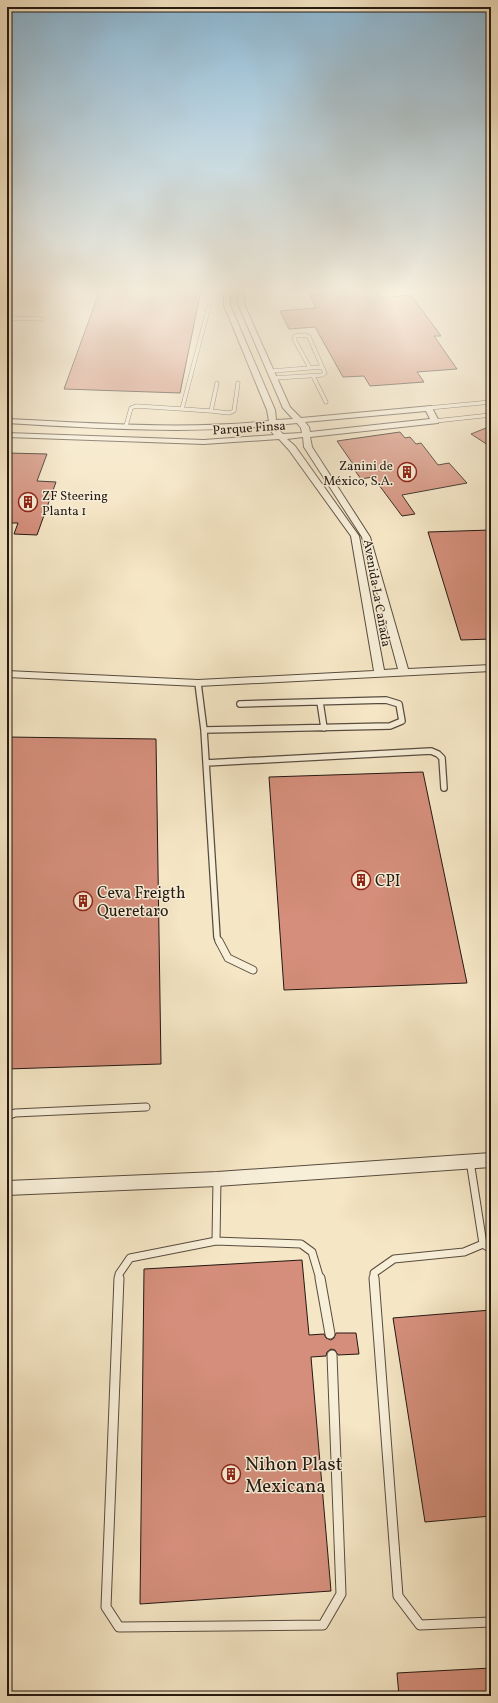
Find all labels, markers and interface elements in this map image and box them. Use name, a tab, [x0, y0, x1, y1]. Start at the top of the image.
street label: Parque Finsa	[212, 417, 286, 441]
place label: Zanini de México, S.A.	[323, 458, 393, 491]
building icon: Zanini de México, S.A.	[396, 461, 418, 483]
place label: ZF Steering Planta 1	[42, 488, 108, 521]
building icon: ZF Steering Planta 1	[17, 491, 39, 513]
street label: Avenida La Cañada	[358, 538, 394, 648]
building icon: CPI	[350, 869, 372, 891]
place label: CPI	[375, 871, 400, 893]
place label: Ceva Freigth Queretaro	[97, 883, 185, 923]
building icon: Ceva Freigth Queretaro	[72, 890, 94, 912]
place label: Nihon Plast Mexicana	[245, 1452, 343, 1500]
building icon: Nihon Plast Mexicana	[220, 1463, 242, 1485]

